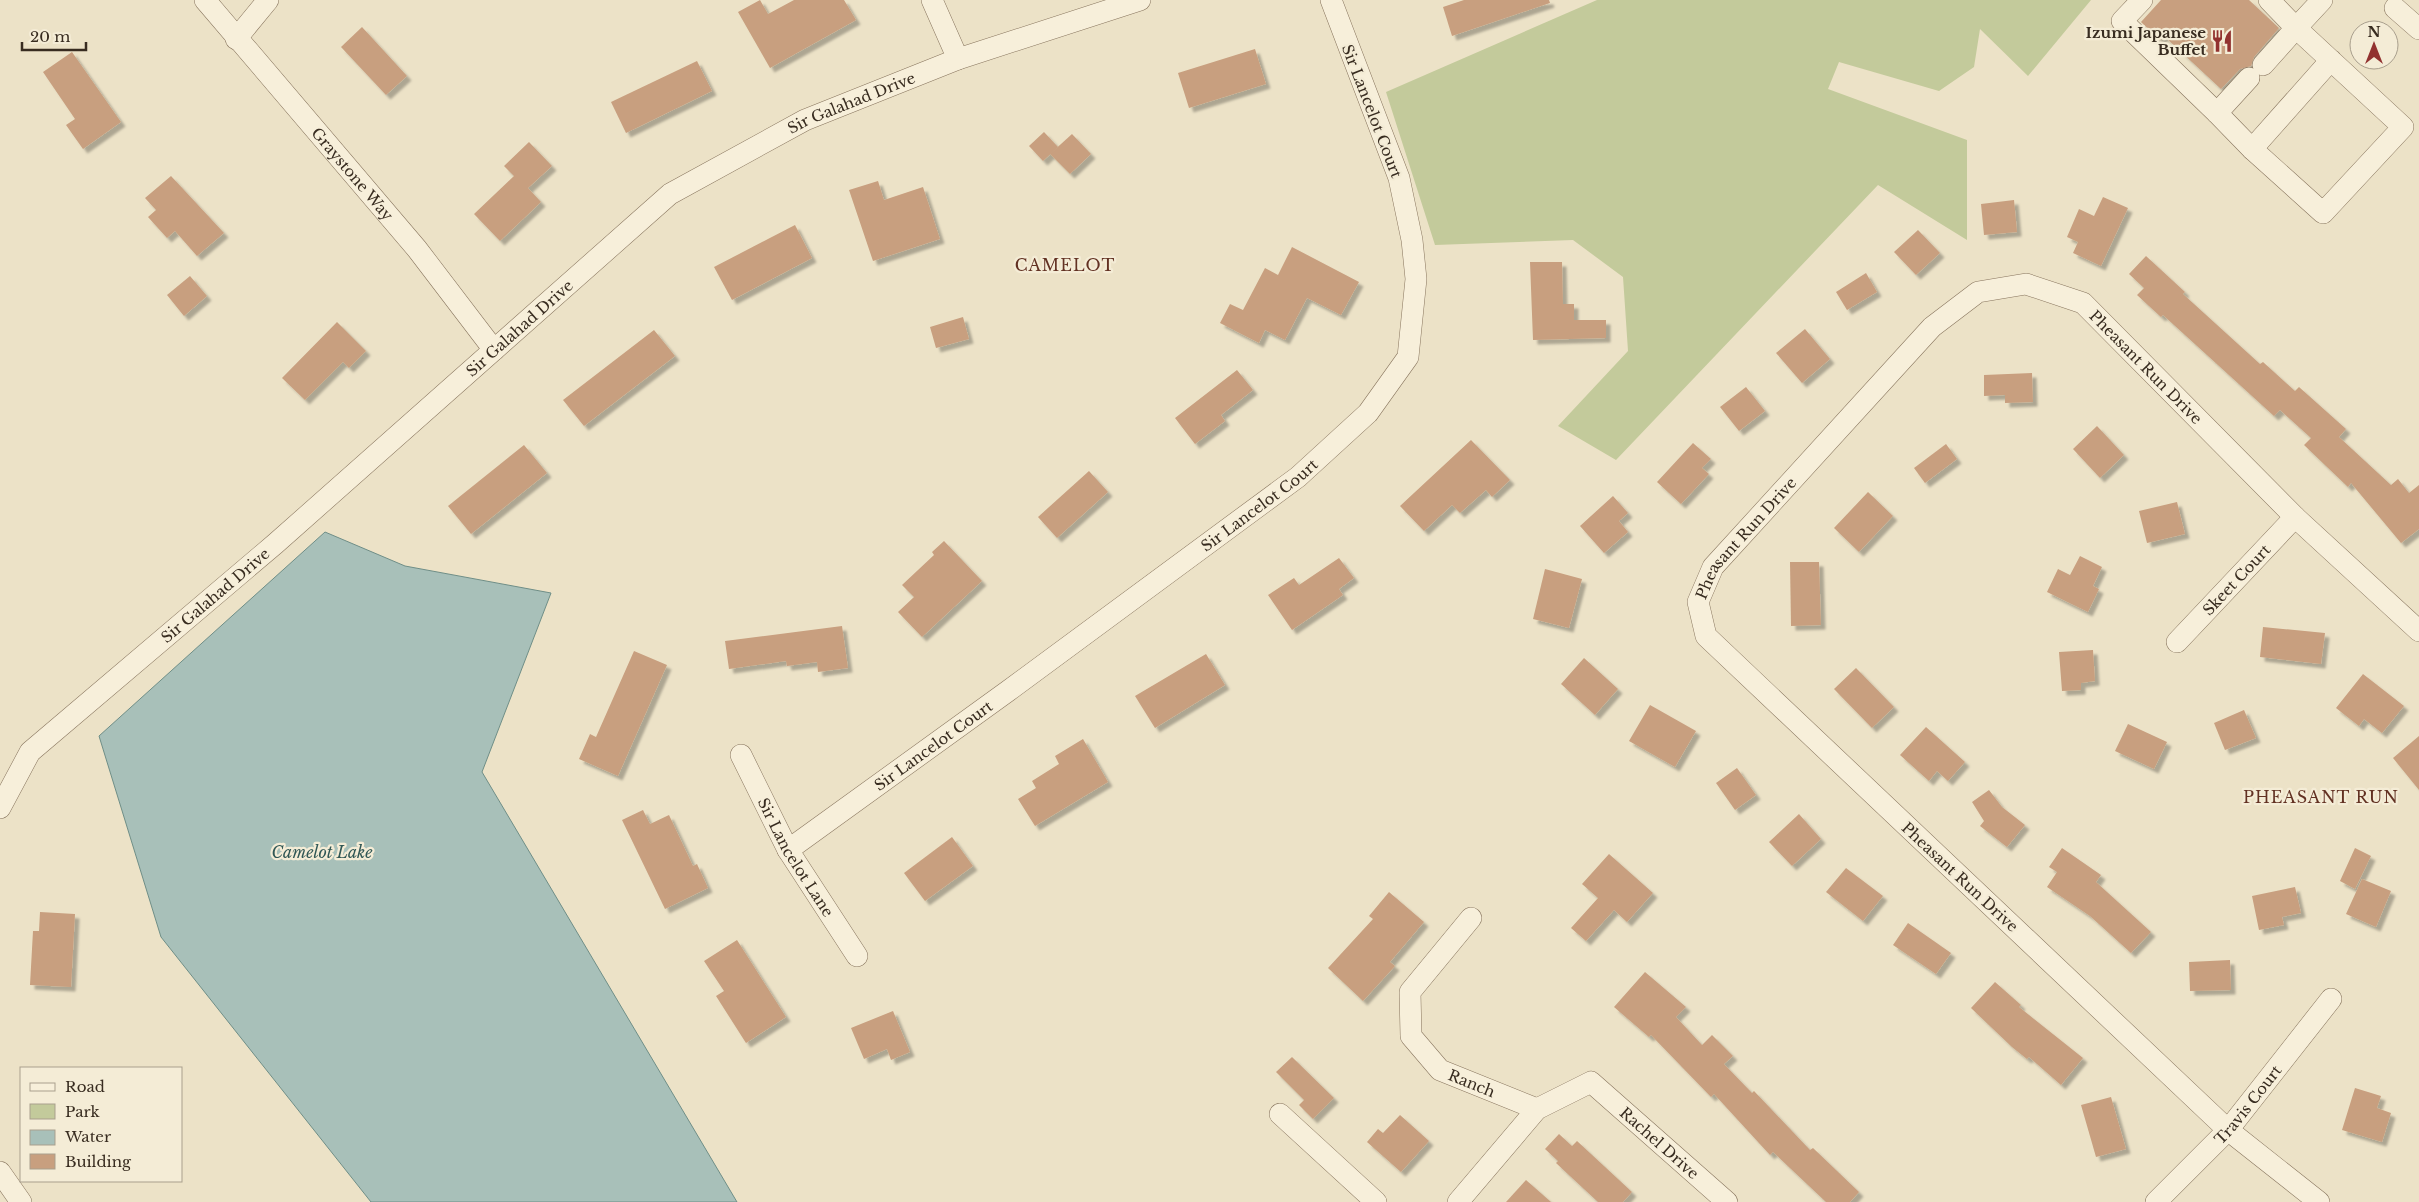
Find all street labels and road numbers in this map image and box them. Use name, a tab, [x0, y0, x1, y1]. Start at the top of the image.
street label: Sir Lancelot Court	[1338, 42, 1406, 181]
street label: Sir Galahad Drive	[784, 68, 918, 137]
street label: Graystone Way	[308, 123, 398, 224]
street label: Sir Galahad Drive	[462, 275, 576, 380]
street label: Pheasant Run Drive	[2086, 306, 2207, 428]
street label: Sir Lancelot Court	[1197, 454, 1322, 555]
street label: Pheasant Run Drive	[1691, 473, 1800, 602]
street label: Skeet Court	[2198, 540, 2274, 619]
street label: Sir Galahad Drive	[157, 544, 273, 646]
street label: Sir Lancelot Court	[870, 696, 996, 794]
street label: Sir Lancelot Lane	[754, 794, 838, 920]
street label: Pheasant Run Drive	[1898, 818, 2022, 936]
street label: Travis Court	[2210, 1061, 2285, 1148]
street label: Ranch	[1446, 1065, 1498, 1101]
street label: Rachel Drive	[1616, 1103, 1703, 1183]

